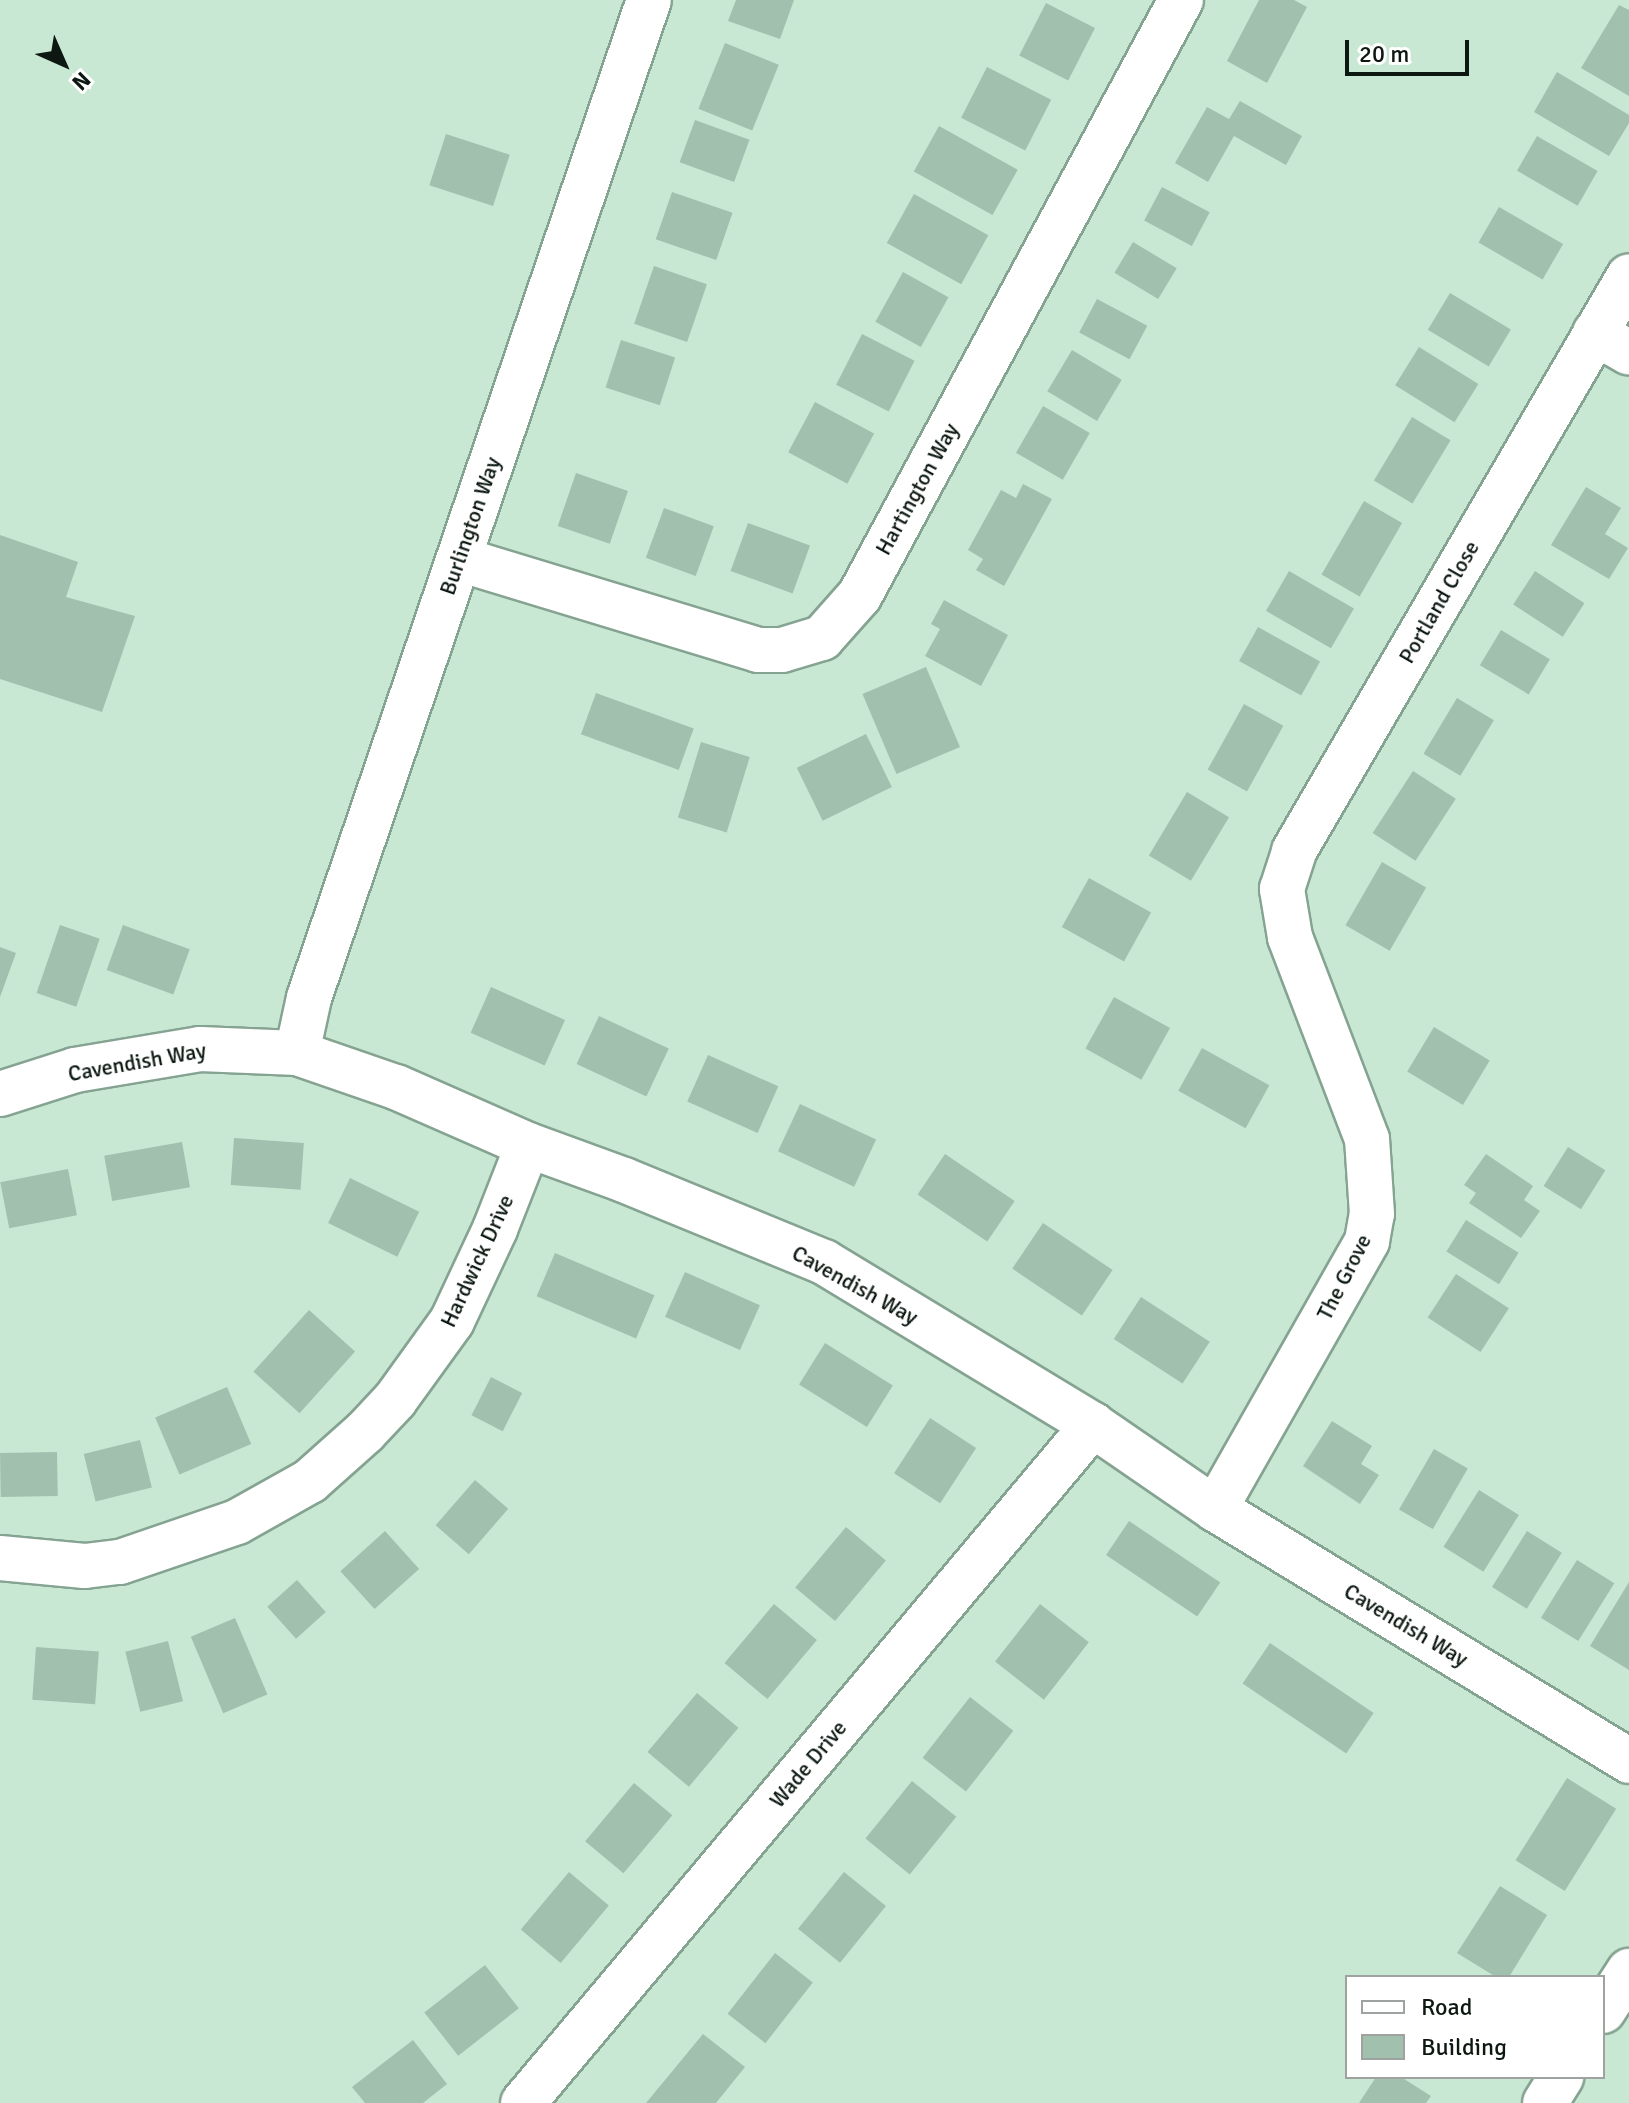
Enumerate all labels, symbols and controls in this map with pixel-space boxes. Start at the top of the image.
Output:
north arrow [24,24,104,104]
scale bar [1349,24,1473,74]
text: 20 m [1359,39,1409,69]
text: N [66,66,96,96]
street label: Hartington Way [870,418,964,560]
street label: Burlington Way [434,454,506,598]
street label: Portland Close [1393,536,1485,668]
street label: Cavendish Way [66,1037,208,1087]
street label: Hardwick Drive [435,1191,519,1331]
street label: The Grove [1311,1230,1377,1324]
street label: Cavendish Way [787,1240,923,1330]
street label: Cavendish Way [1339,1578,1473,1672]
street label: Wade Drive [764,1715,852,1813]
legend [1345,1975,1605,2079]
text: Road [1421,1992,1472,2022]
text: Building [1421,2032,1507,2062]

